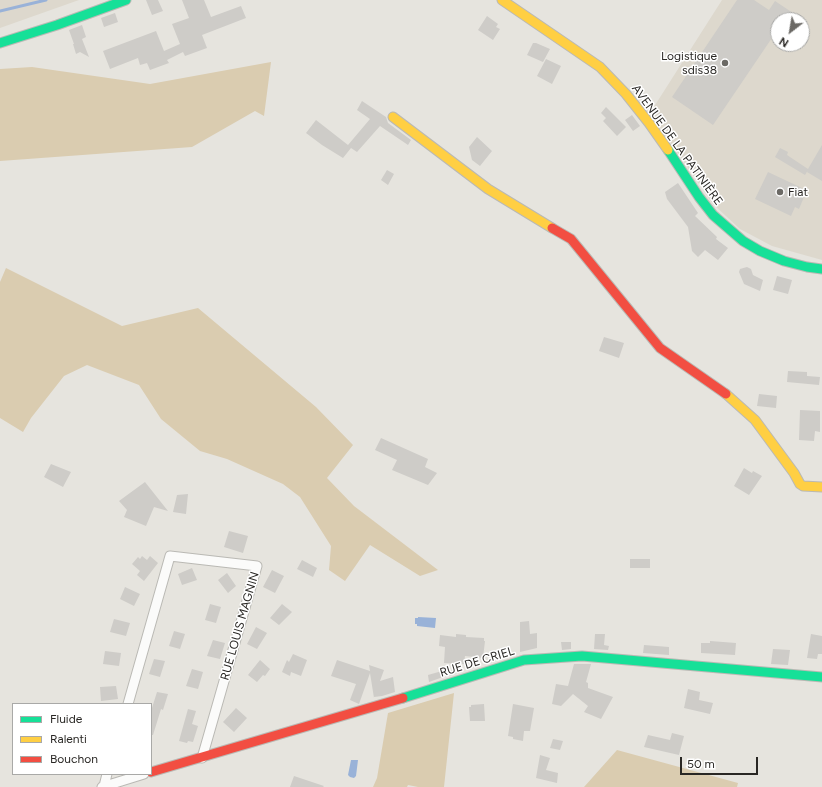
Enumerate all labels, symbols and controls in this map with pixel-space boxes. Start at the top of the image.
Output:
north arrow [770,12,810,52]
text: N [777,34,791,50]
place label: Logistique sdis38 [661,49,717,77]
marker: Logistique sdis38 [720,58,730,68]
street label: AVENUE DE LA PATINIÈRE [628,82,726,208]
place label: Fiat [788,185,808,199]
marker: Fiat [775,187,785,197]
street label: RUE LOUIS MAGNIN [218,570,262,682]
street label: RUE DE CRIEL [438,644,516,680]
legend [12,703,152,775]
text: Fluide [50,712,82,726]
text: Ralenti [50,732,87,746]
scale bar [682,749,760,775]
text: Bouchon [50,752,98,766]
text: 50 m [687,757,715,771]

